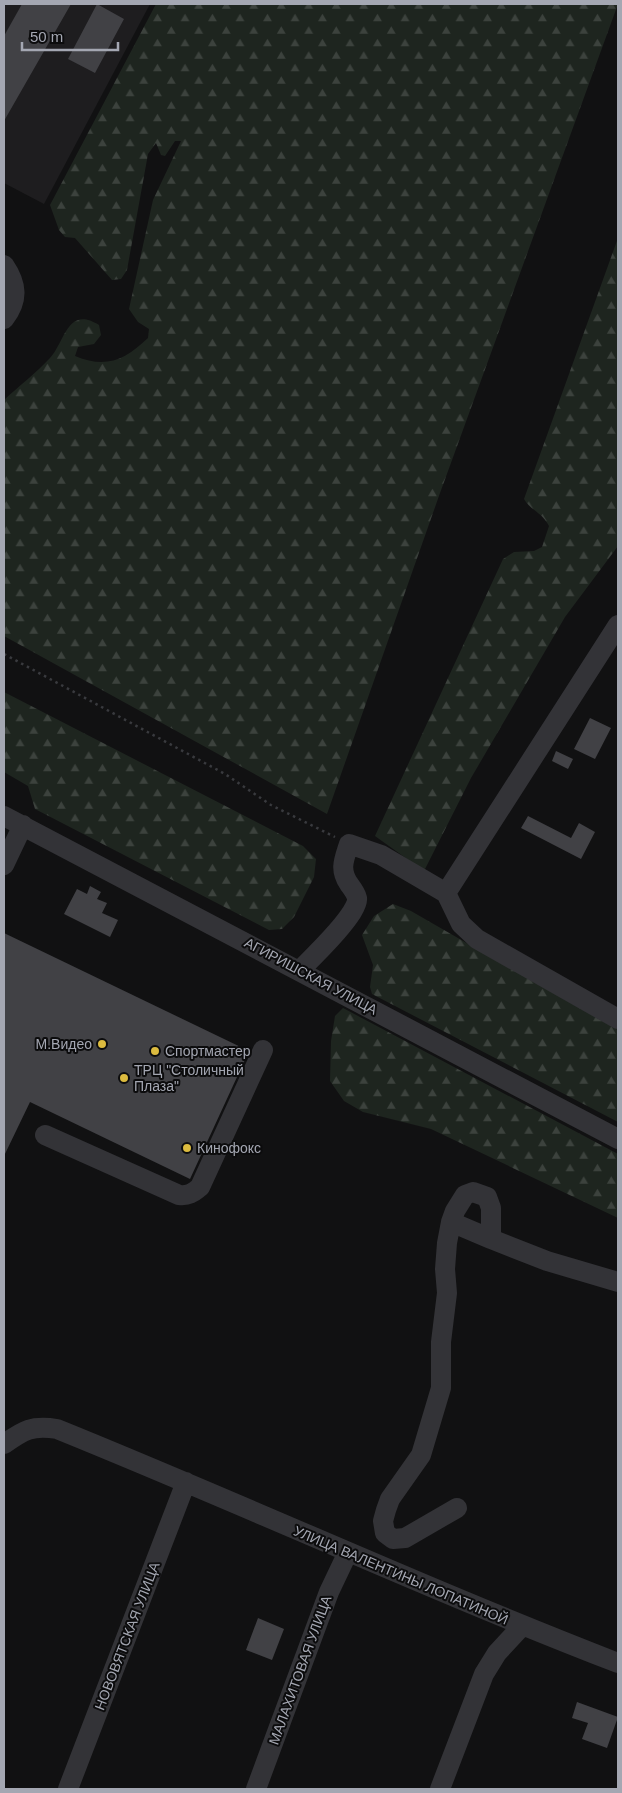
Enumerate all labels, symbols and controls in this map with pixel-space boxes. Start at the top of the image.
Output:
scale bar [22,20,119,52]
text: 50 m [30,28,63,45]
street label: АГИРИШСКАЯ УЛИЦА [242,934,381,1018]
place label: М.Видео [36,1036,92,1052]
marker: М.Видео [96,1038,108,1050]
place label: Спортмастер [165,1043,251,1059]
marker: Спортмастер [149,1045,161,1057]
place label: ТРЦ "Столичный Плаза" [134,1062,244,1094]
marker: ТРЦ "Столичный Плаза" [118,1072,130,1084]
place label: Кинофокс [197,1140,261,1156]
marker: Кинофокс [181,1142,193,1154]
street label: УЛИЦА ВАЛЕНТИНЫ ЛОПАТИНОЙ [291,1521,511,1628]
street label: НОВОВЯТСКАЯ УЛИЦА [91,1559,163,1712]
street label: МАЛАХИТОВАЯ УЛИЦА [266,1593,335,1747]

